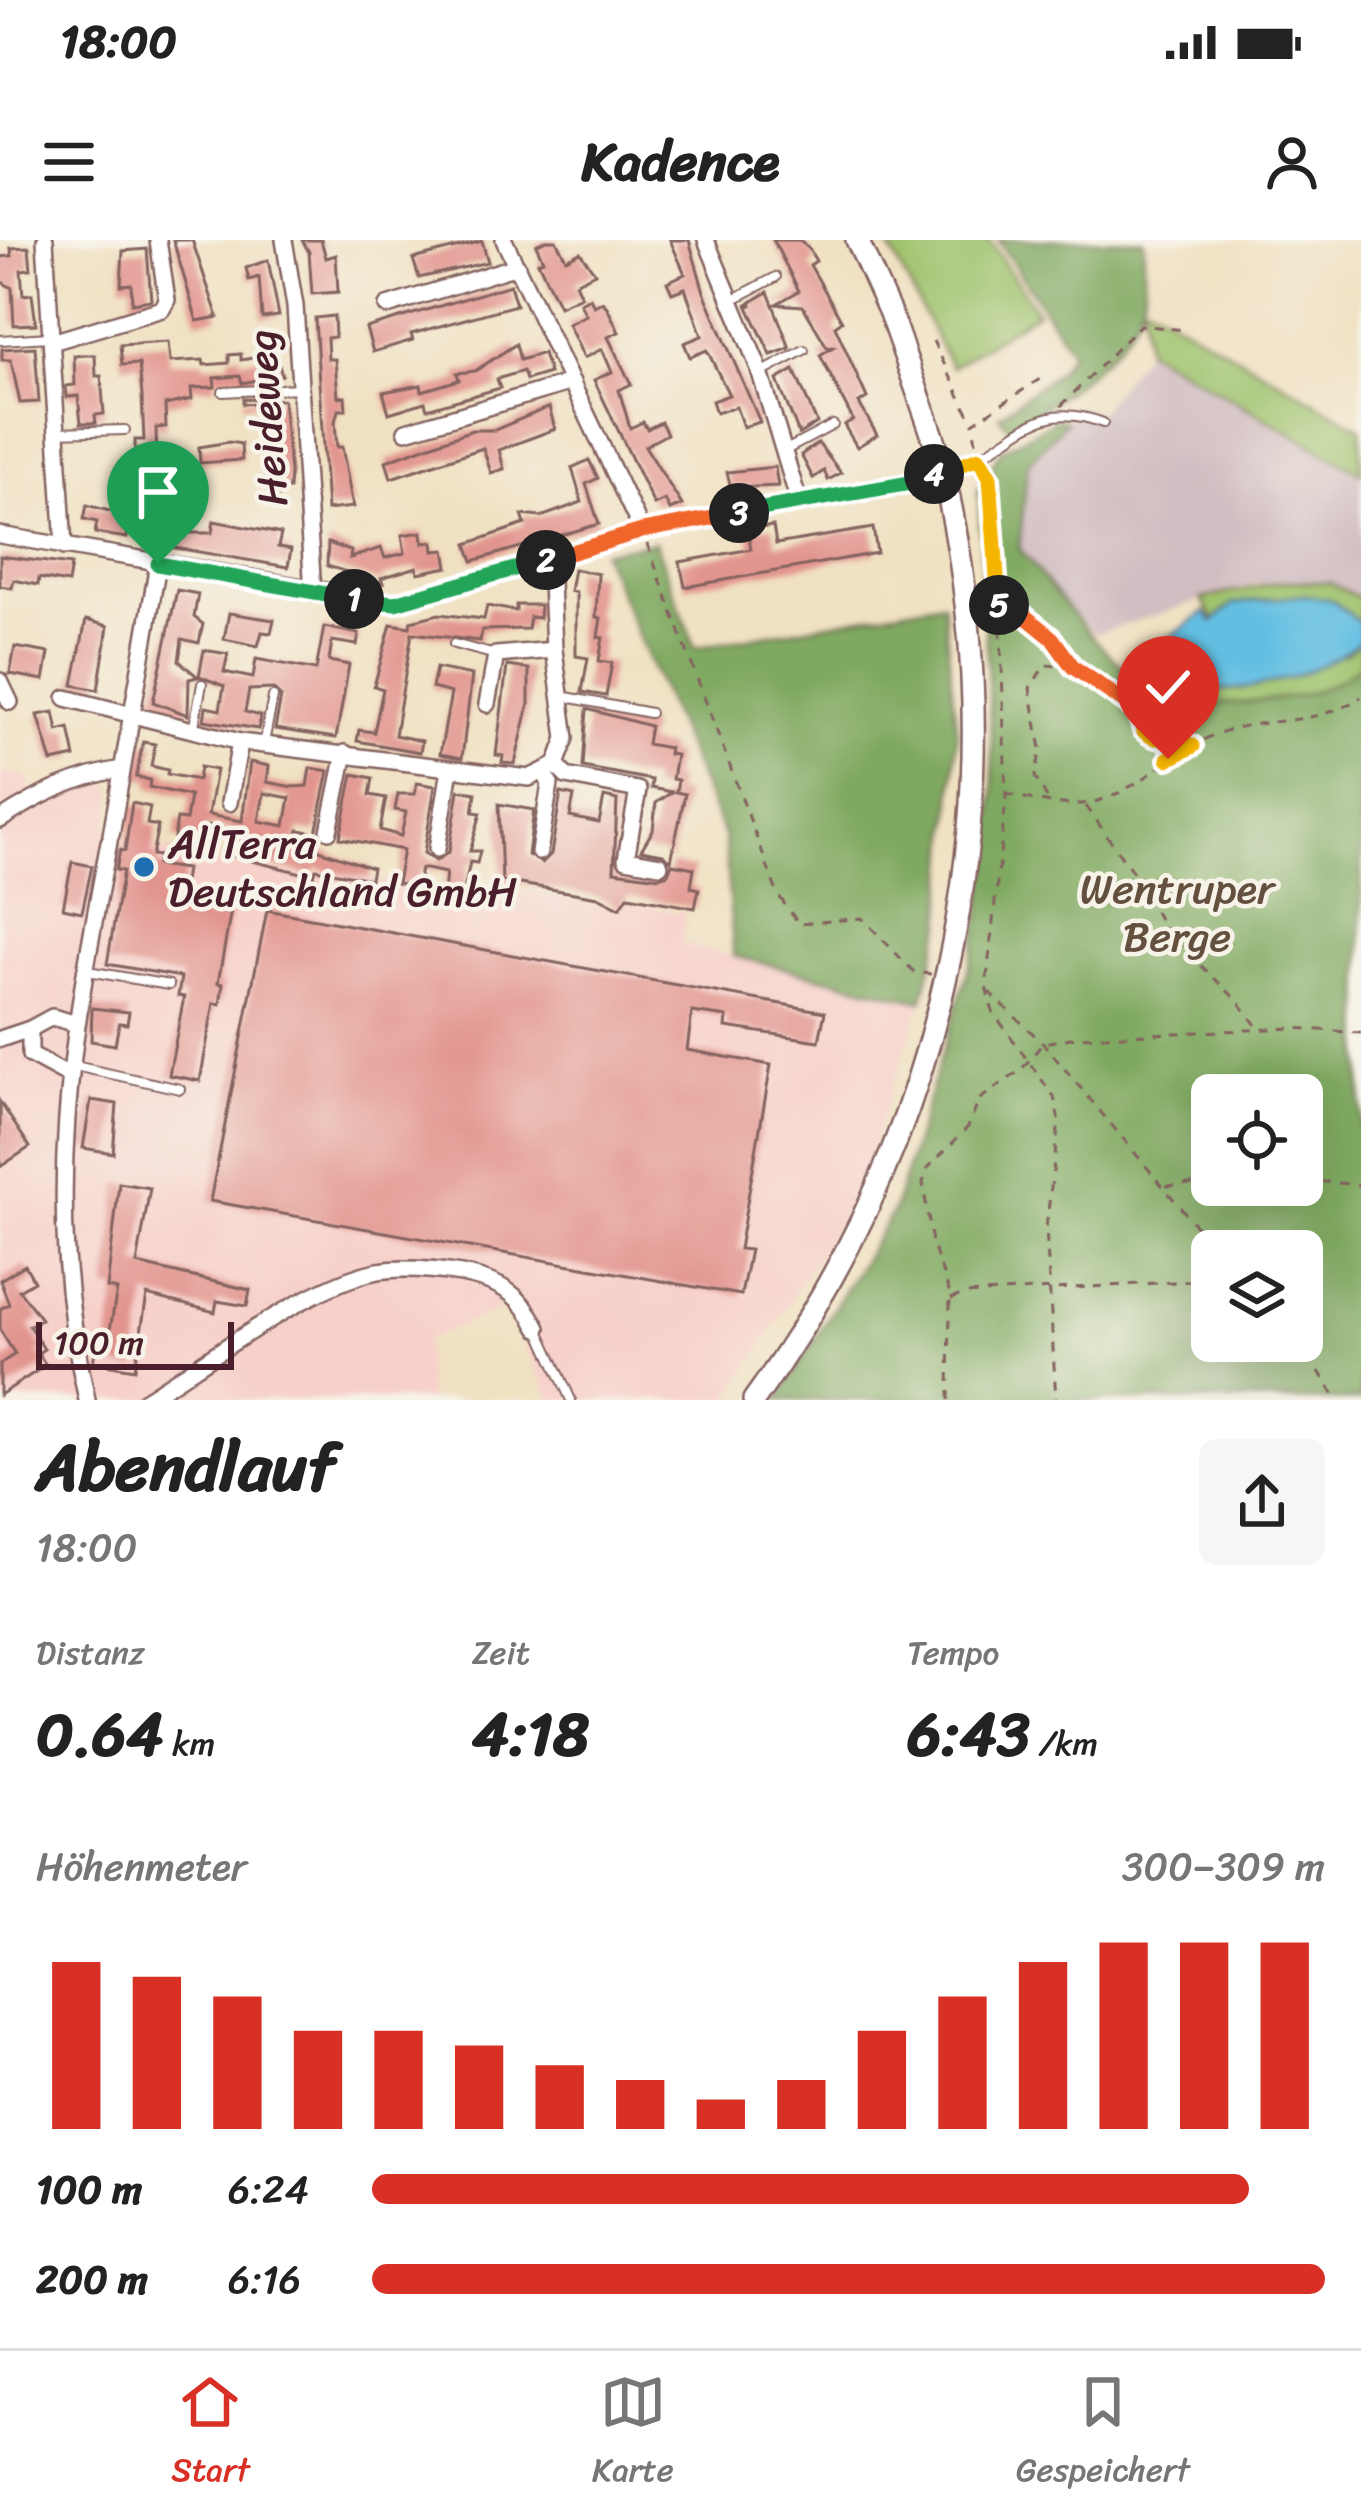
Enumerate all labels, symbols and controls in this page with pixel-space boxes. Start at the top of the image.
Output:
text: 18:00 [60,2,177,82]
text: Kadence [581,114,780,210]
icon: menu [36,129,102,195]
icon: person [1259,129,1325,195]
street label: Heideweg [224,327,310,509]
pin [107,441,209,564]
pin: 4 [904,444,964,504]
text: 4 [924,445,944,503]
icon: arrive [125,459,191,525]
pin: 3 [709,483,769,543]
text: 3 [730,484,748,542]
pin: 2 [516,530,576,590]
text: 2 [536,531,556,589]
pin: 1 [324,569,384,629]
text: 1 [347,570,361,628]
pin: 5 [969,575,1029,635]
text: 5 [989,576,1009,634]
pin [1117,636,1219,759]
icon: check [1135,654,1201,720]
place label: AllTerra Deutschland GmbH [167,807,518,929]
park label: Wentruper Berge [1080,852,1277,974]
marker: AllTerra Deutschland GmbH [131,854,157,880]
map controls [1191,1074,1323,1362]
button: locate [1191,1074,1323,1206]
button: layers [1191,1230,1323,1362]
text: 100 m [54,1314,144,1372]
scale bar [36,1316,234,1369]
text: Abendlauf [36,1409,336,1526]
button: share [1199,1439,1325,1565]
text: 18:00 [36,1513,137,1582]
text: Distanz [36,1624,145,1682]
text: Zeit [472,1624,530,1682]
text: Tempo [907,1624,999,1682]
text: 0.64 [36,1682,164,1788]
text: 4:18 [472,1682,589,1788]
text: 6:43 [907,1682,1030,1788]
text: km [164,1715,215,1773]
text: /km [1030,1715,1098,1773]
text: Höhenmeter [36,1832,247,1901]
text: 300–309 m [1122,1832,1325,1901]
text: 100 m [36,2155,142,2224]
text: 6:24 [228,2155,309,2224]
text: 200 m [36,2245,148,2314]
text: 6:16 [228,2245,301,2314]
tab: Start [171,2369,250,2499]
tab: Karte [592,2369,674,2499]
tab: Gespeichert [1016,2369,1190,2499]

